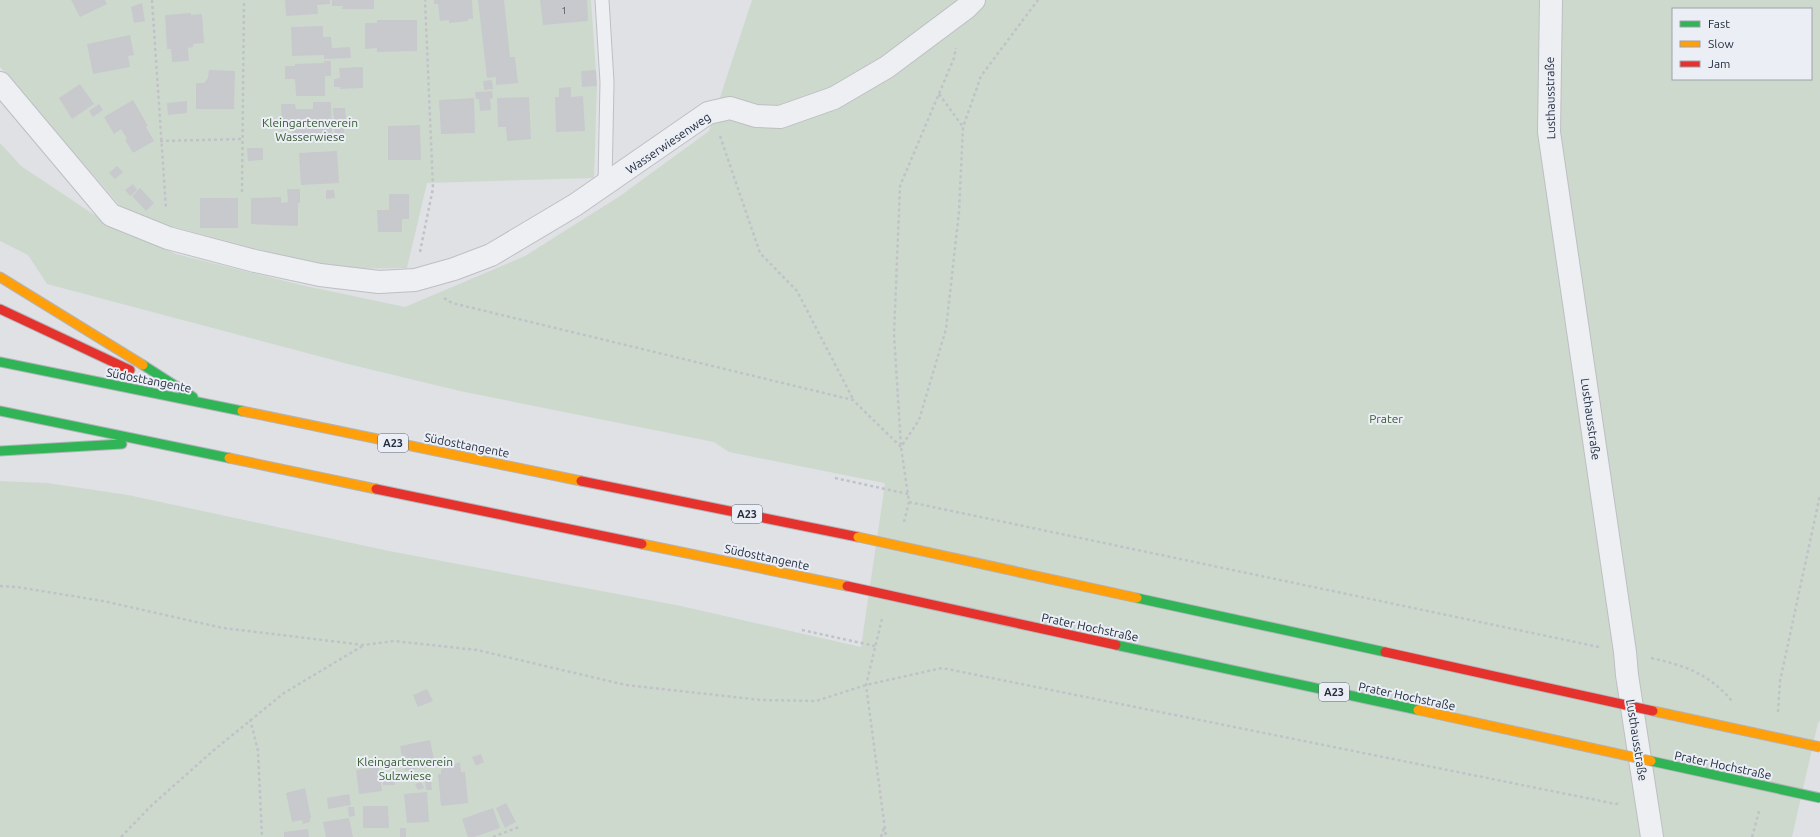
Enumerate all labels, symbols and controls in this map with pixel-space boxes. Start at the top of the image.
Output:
house number: 1 [561,5,567,16]
legend [1672,8,1812,80]
text: Fast [1708,17,1730,30]
text: Slow [1708,37,1734,50]
street label: Lusthausstraße [1543,57,1557,139]
text: Jam [1708,57,1730,70]
street label: Wasserwiesenweg [623,110,713,176]
park label: Kleingartenverein Wasserwiese [262,116,358,143]
street label: Südosttangente [105,365,193,395]
street label: Lusthausstraße [1579,377,1603,461]
park label: Prater [1369,412,1403,425]
street label: Südosttangente [423,430,511,460]
road number: A23 [378,434,408,452]
road number: A23 [732,505,762,523]
street label: Südosttangente [723,542,811,572]
street label: Prater Hochstraße [1040,610,1140,644]
street label: Prater Hochstraße [1357,679,1457,713]
road number: A23 [1319,683,1349,701]
street label: Lusthausstraße [1624,698,1650,782]
street label: Prater Hochstraße [1673,748,1773,782]
park label: Kleingartenverein Sulzwiese [357,755,453,782]

